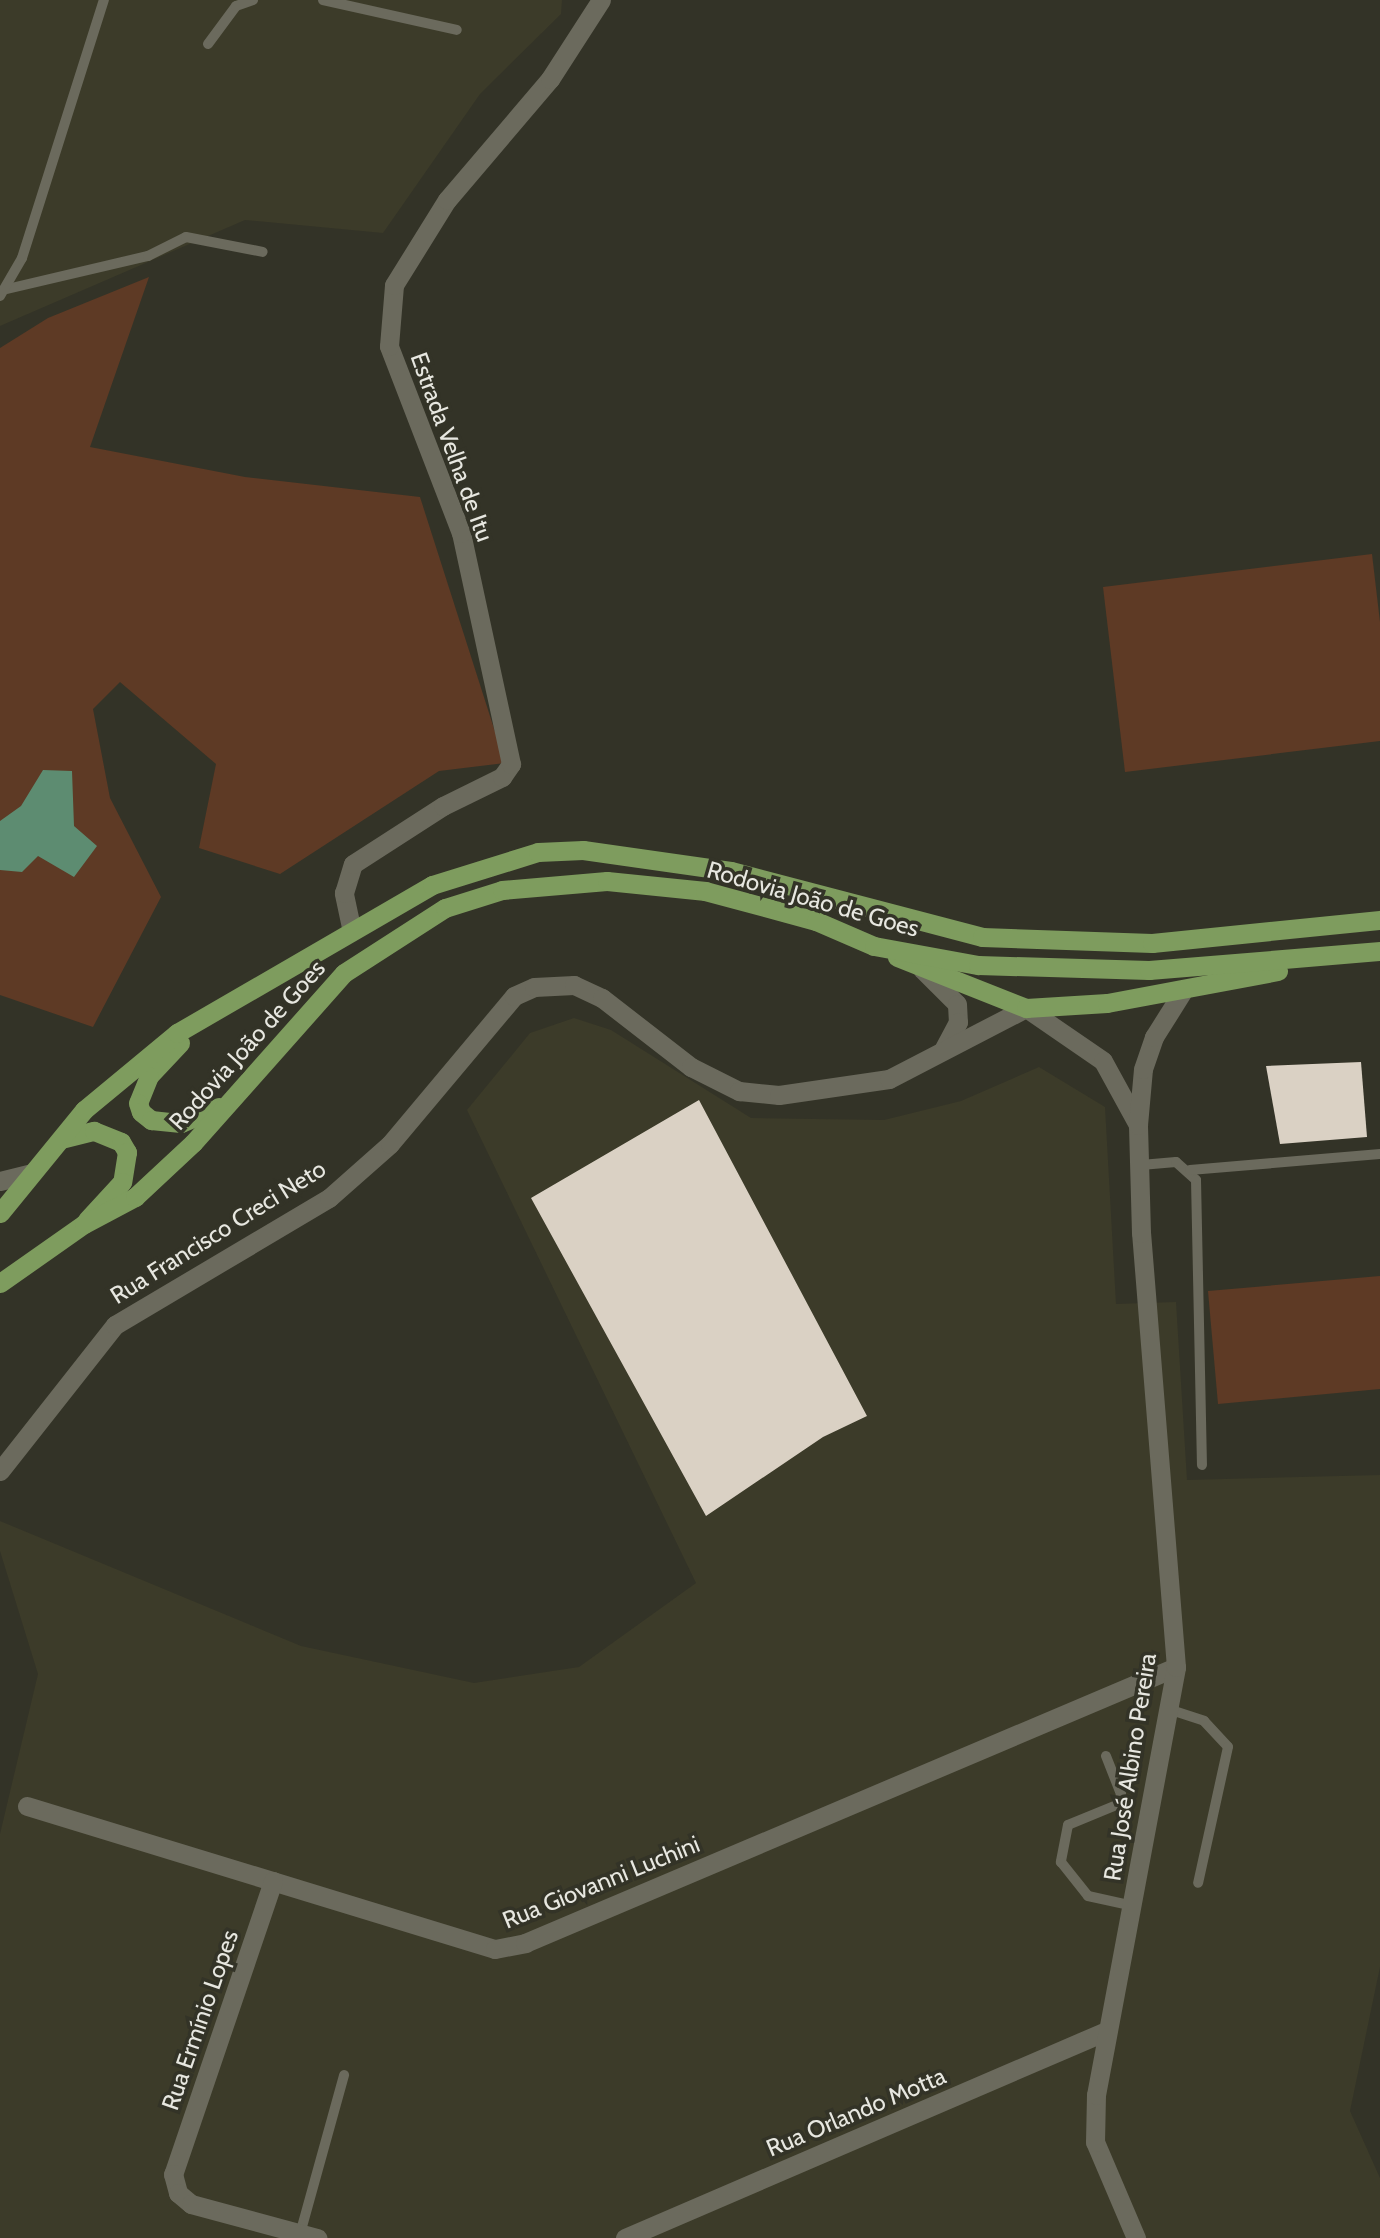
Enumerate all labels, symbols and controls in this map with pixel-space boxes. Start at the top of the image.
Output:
street label: Estrada Velha de Itu [404,349,500,545]
street label: Rodovia João de Goes [704,855,922,943]
street label: Rodovia João de Goes [163,954,331,1136]
street label: Rua Francisco Creci Neto [105,1154,331,1310]
street label: Rua José Albino Pereira [1098,1651,1162,1883]
street label: Rua Giovanni Luchini [498,1829,704,1935]
street label: Rua Ermínio Lopes [156,1926,244,2114]
street label: Rua Orlando Motta [762,2061,950,2163]

